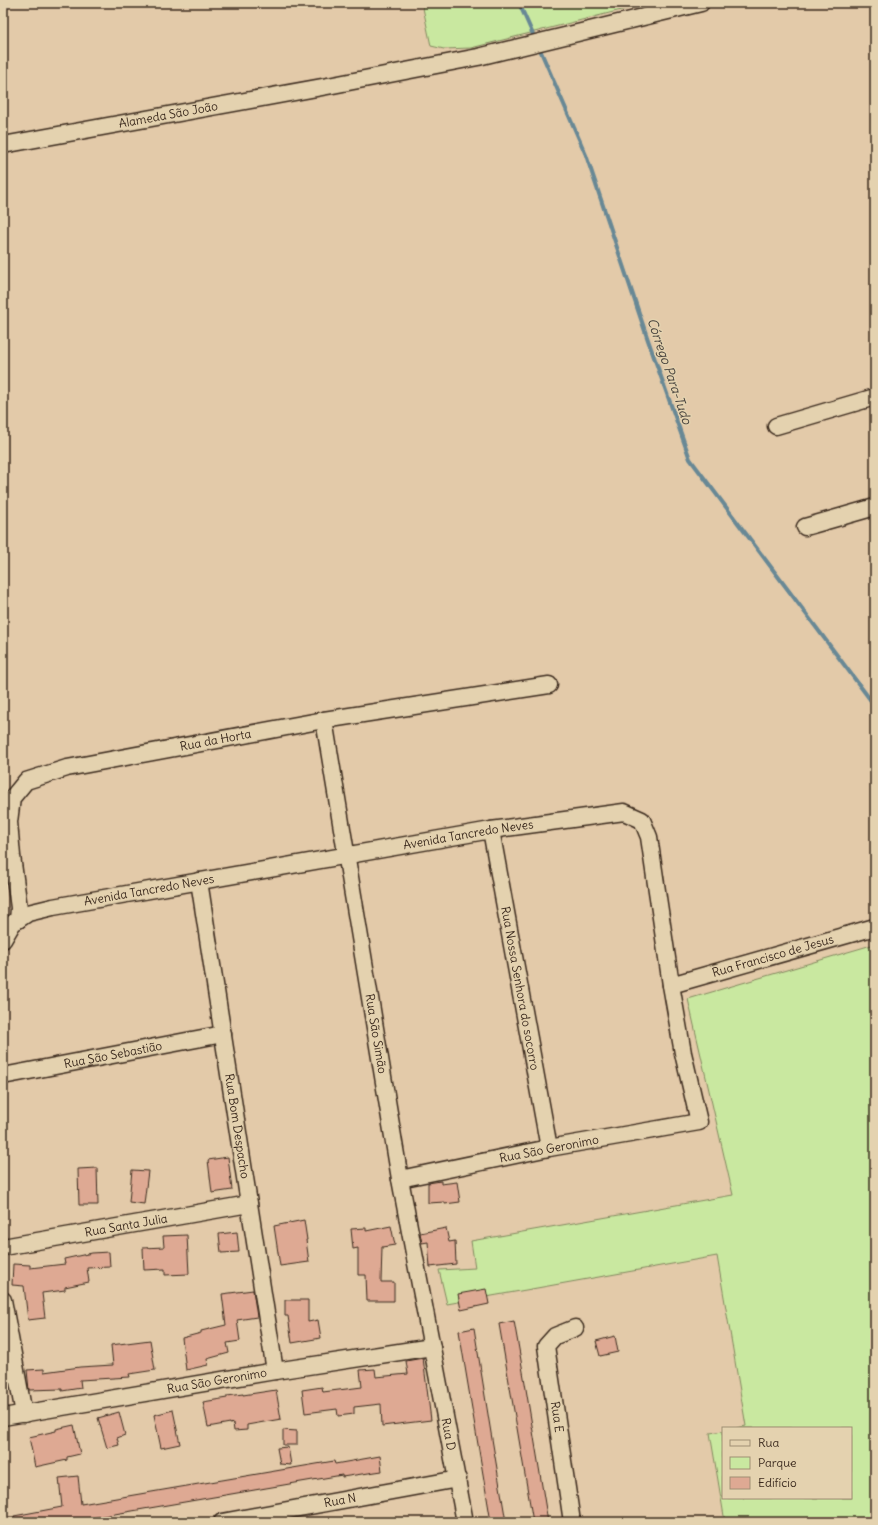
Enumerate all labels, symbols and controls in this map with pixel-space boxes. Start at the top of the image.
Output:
street label: Alameda São João [117,98,219,131]
water label: Córrego Para-Tudo [643,316,696,427]
street label: Rua da Horta [179,726,252,754]
street label: Avenida Tancredo Neves [402,816,534,852]
street label: Avenida Tancredo Neves [83,871,215,908]
street label: Rua Nossa Senhora do socorro [498,905,543,1072]
street label: Rua Francisco de Jesus [710,931,835,980]
street label: Rua São Simão [362,993,390,1075]
street label: Rua São Sebastião [63,1038,164,1071]
street label: Rua Bom Despacho [222,1072,253,1180]
street label: Rua São Geronimo [498,1131,600,1165]
street label: Rua Santa Julia [83,1210,169,1240]
street label: Rua São Geronimo [166,1364,268,1396]
street label: Rua E [548,1400,567,1433]
street label: Rua D [438,1417,459,1452]
legend [722,1427,852,1499]
text: Rua [758,1435,780,1450]
text: Parque [758,1455,797,1470]
text: Edifício [758,1475,797,1490]
street label: Rua N [323,1490,357,1510]

